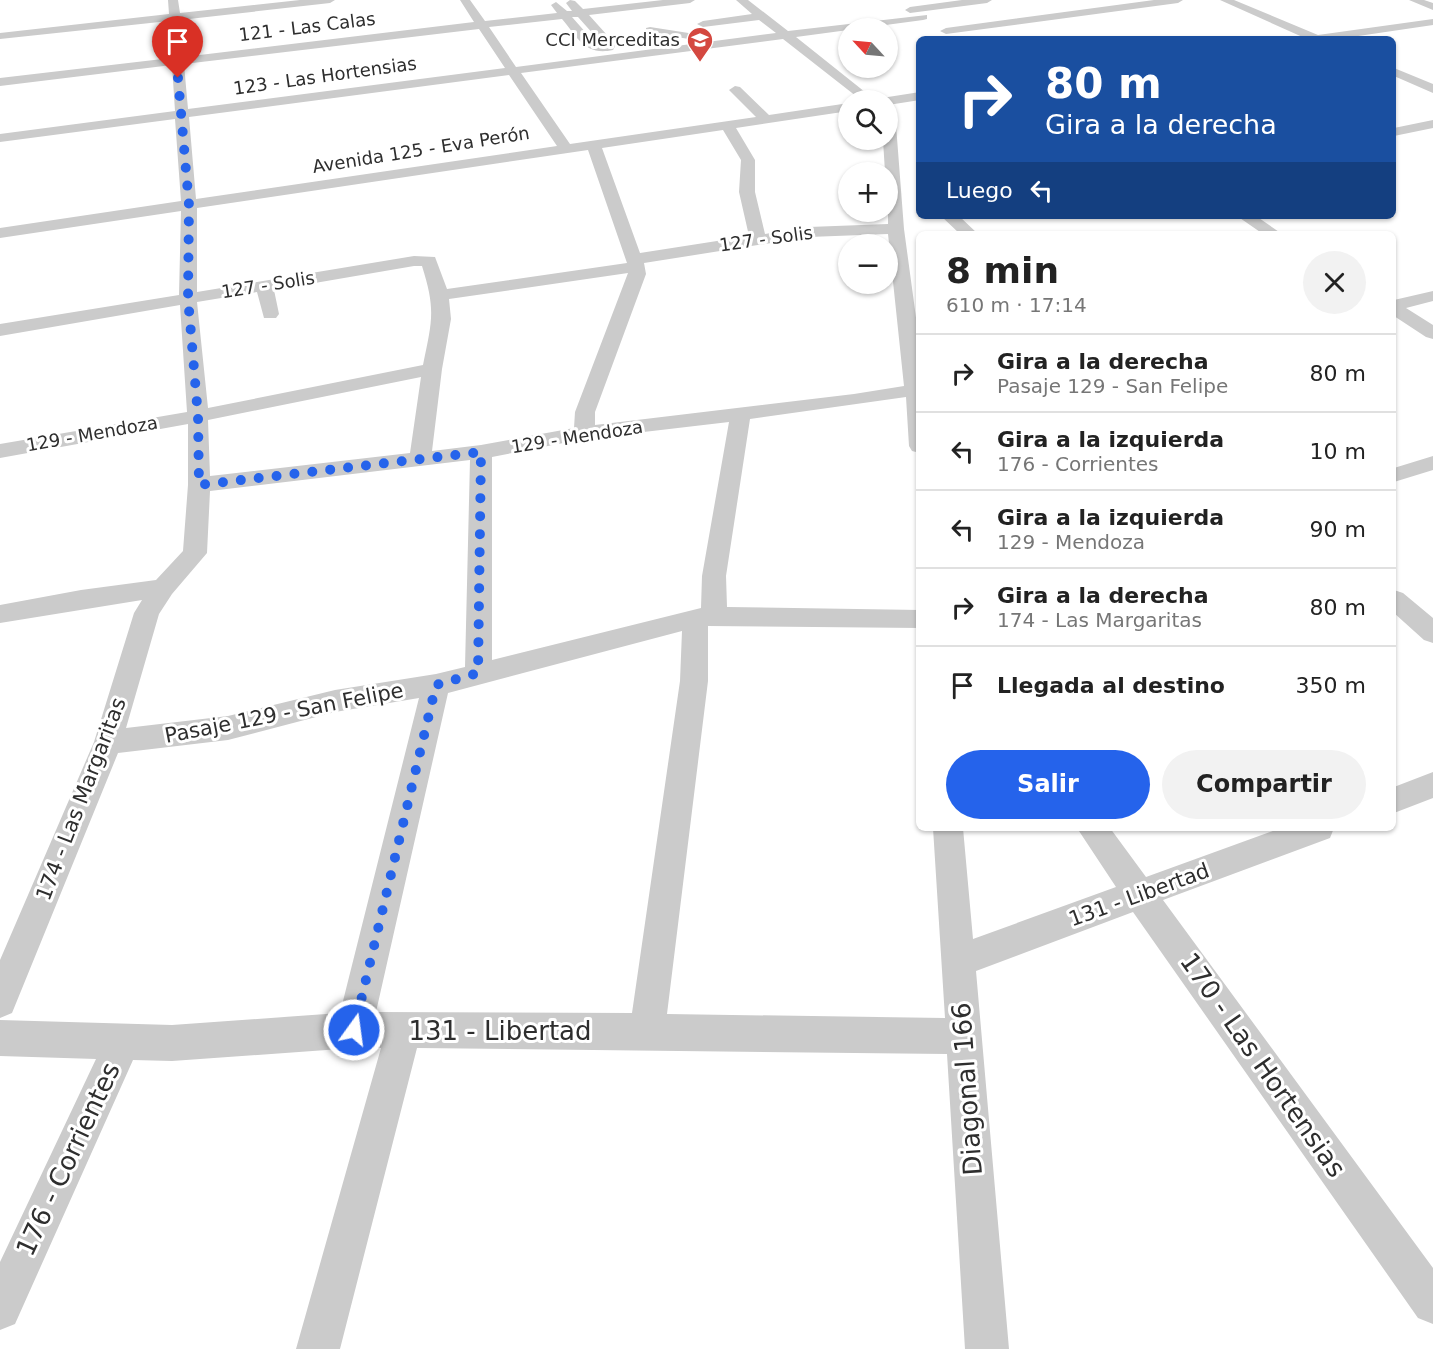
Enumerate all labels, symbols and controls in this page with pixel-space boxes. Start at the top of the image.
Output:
street label: 121 - Las Calas [237,8,376,45]
pin [152,16,203,78]
north arrow [838,18,898,78]
map controls [838,18,898,294]
icon: arrive [161,25,194,58]
school or university icon: CCI Merceditas [685,25,715,63]
place label: CCI Merceditas [545,29,680,50]
street label: 123 - Las Hortensias [232,52,418,99]
text: 80 m [1045,59,1162,108]
icon: right [946,60,1024,138]
button: search [838,90,898,150]
text: Gira a la derecha [1045,109,1277,140]
street label: Avenida 125 - Eva Perón [311,122,531,177]
button: + [838,162,898,222]
icon: left [1025,174,1058,207]
text: Luego [946,178,1013,203]
street label: 127 - Solis [718,222,814,255]
button: − [838,234,898,294]
text: 8 min [946,250,1059,291]
button: close [1303,251,1366,314]
street label: 127 - Solis [220,267,316,302]
text: 610 m · 17:14 [946,293,1087,317]
text: Gira a la derecha [997,349,1209,374]
icon: right [946,357,979,390]
text: 80 m [1310,361,1366,386]
text: Pasaje 129 - San Felipe [997,374,1228,398]
street label: 129 - Mendoza [24,412,159,455]
street label: 129 - Mendoza [509,416,644,457]
text: Gira a la izquierda [997,427,1224,452]
icon: left [946,435,979,468]
text: 10 m [1310,439,1366,464]
text: 176 - Corrientes [997,452,1159,476]
text: Gira a la izquierda [997,505,1224,530]
icon: left [946,513,979,546]
text: 90 m [1310,517,1366,542]
text: 129 - Mendoza [997,530,1145,554]
text: Gira a la derecha [997,583,1209,608]
icon: right [946,591,979,624]
text: 80 m [1310,595,1366,620]
text: 174 - Las Margaritas [997,608,1202,632]
icon: arrive [946,669,979,702]
text: Llegada al destino [997,673,1225,698]
text: 350 m [1296,673,1366,698]
street label: Pasaje 129 - San Felipe [163,678,405,748]
street label: 174 - Las Margaritas [31,694,131,904]
button: Salir [946,750,1150,819]
button: Compartir [1162,750,1366,819]
street label: 131 - Libertad [1065,858,1213,932]
street label: 170 - Las Hortensias [1174,947,1352,1183]
position arrow [322,998,386,1062]
street label: Diagonal 166 [946,1002,988,1176]
street label: 131 - Libertad [408,1016,592,1046]
street label: 176 - Corrientes [10,1058,126,1260]

